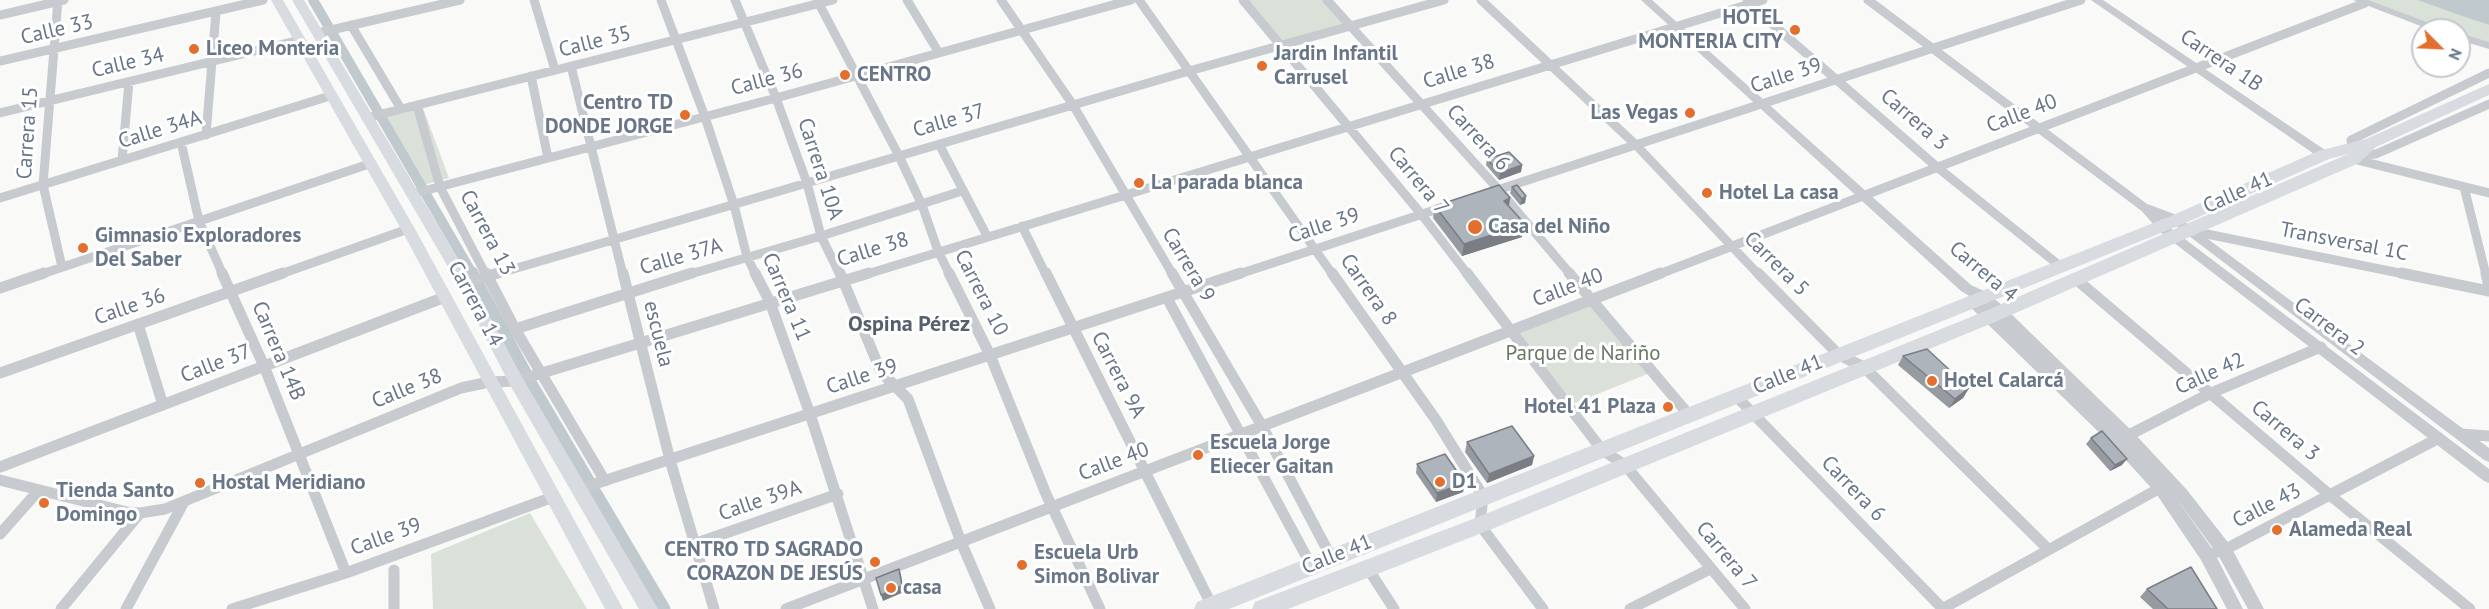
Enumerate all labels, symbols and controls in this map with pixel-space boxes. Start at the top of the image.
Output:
place label: HOTEL MONTERIA CITY [1638,5,1783,55]
street label: Calle 33 [18,9,96,51]
north arrow [2411,18,2471,78]
street label: Calle 35 [556,21,634,63]
marker: HOTEL MONTERIA CITY [1788,23,1802,37]
street label: Carrera 1B [2175,24,2267,98]
place label: Liceo Monteria [206,36,339,62]
place label: Jardin Infantil Carrusel [1274,41,1398,91]
street label: Calle 34 [89,42,167,84]
marker: Liceo Monteria [187,42,201,56]
text: N [2444,46,2467,63]
street label: Calle 38 [1420,49,1498,95]
street label: Calle 39 [1747,53,1825,99]
street label: Calle 36 [728,58,806,102]
marker: Jardin Infantil Carrusel [1255,59,1269,73]
place label: CENTRO [857,62,931,88]
marker: CENTRO [838,68,852,82]
street label: Carrera 3 [1875,84,1953,156]
street label: Carrera 15 [12,86,44,180]
street label: Calle 40 [1983,89,2061,139]
place label: Centro TD DONDE JORGE [545,90,673,140]
street label: Calle 37 [910,99,988,143]
street label: Carrera 6 [1441,100,1515,176]
place label: Las Vegas [1590,100,1678,126]
street label: Calle 34A [115,105,205,155]
marker: Las Vegas [1683,106,1697,120]
marker: Centro TD DONDE JORGE [678,108,692,122]
street label: Carrera 10A [792,115,848,223]
street label: Carrera 7 [1382,142,1454,220]
street label: Calle 41 [2199,167,2277,219]
place label: La parada blanca [1151,170,1303,196]
marker: La parada blanca [1132,176,1146,190]
place label: Hotel La casa [1719,180,1839,206]
street label: Carrera 13 [454,186,520,280]
marker: Hotel La casa [1700,186,1714,200]
street label: Calle 39 [1285,203,1363,249]
place label: Casa del Niño [1488,214,1610,240]
street label: Transversal 1C [2278,217,2410,267]
marker: Casa del Niño [1466,218,1484,236]
place label: Gimnasio Exploradores Del Saber [95,223,301,273]
street label: Carrera 9 [1156,224,1220,306]
street label: Carrera 5 [1738,226,1814,302]
street label: Calle 38 [834,227,912,273]
street label: Calle 37A [637,233,725,281]
street label: Carrera 4 [1944,236,2022,308]
marker: Gimnasio Exploradores Del Saber [76,241,90,255]
street label: Carrera 10 [949,246,1013,340]
street label: Carrera 11 [756,249,816,345]
street label: Carrera 8 [1334,249,1402,331]
street label: Carrera 14 [442,257,508,351]
street label: Calle 40 [1529,263,1607,313]
street label: Calle 36 [91,283,169,331]
street label: Carrera 2 [2289,292,2369,362]
street label: Carrera 14B [246,298,310,404]
street label: escuela [638,298,678,370]
district label: Ospina Pérez [848,312,970,338]
street label: Carrera 9A [1085,327,1151,423]
street label: Calle 37 [177,339,255,389]
park label: Parque de Nariño [1505,341,1661,367]
street label: Calle 42 [2171,348,2249,400]
street label: Calle 41 [1749,350,1827,400]
street label: Calle 39 [823,354,901,400]
street label: Calle 38 [368,364,446,414]
place label: Hotel Calarcá [1944,368,2064,394]
marker: Hotel Calarcá [1925,374,1939,388]
place label: Hotel 41 Plaza [1524,394,1656,420]
street label: Carrera 3 [2246,395,2324,467]
marker: Hotel 41 Plaza [1661,400,1675,414]
place label: Escuela Jorge Eliecer Gaitan [1210,430,1333,480]
street label: Calle 40 [1075,437,1153,487]
marker: Escuela Jorge Eliecer Gaitan [1191,448,1205,462]
street label: Carrera 6 [1816,451,1890,527]
place label: D1 [1452,469,1477,495]
place label: Hostal Meridiano [212,470,366,496]
street label: Calle 39A [715,475,805,527]
marker: D1 [1433,475,1447,489]
marker: Hostal Meridiano [193,476,207,490]
place label: Tienda Santo Domingo [56,478,174,528]
street label: Calle 43 [2229,478,2305,534]
marker: Tienda Santo Domingo [37,496,51,510]
street label: Calle 39 [347,513,425,561]
street label: Carrera 7 [1690,517,1762,595]
place label: Alameda Real [2289,517,2412,543]
marker: Alameda Real [2270,523,2284,537]
street label: Calle 41 [1298,530,1376,580]
place label: CENTRO TD SAGRADO CORAZON DE JESÚS [664,537,863,587]
place label: Escuela Urb Simon Bolivar [1034,540,1159,590]
marker: CENTRO TD SAGRADO CORAZON DE JESÚS [868,555,882,569]
marker: Escuela Urb Simon Bolivar [1015,558,1029,572]
place label: casa [903,575,942,601]
marker: casa [884,581,898,595]

